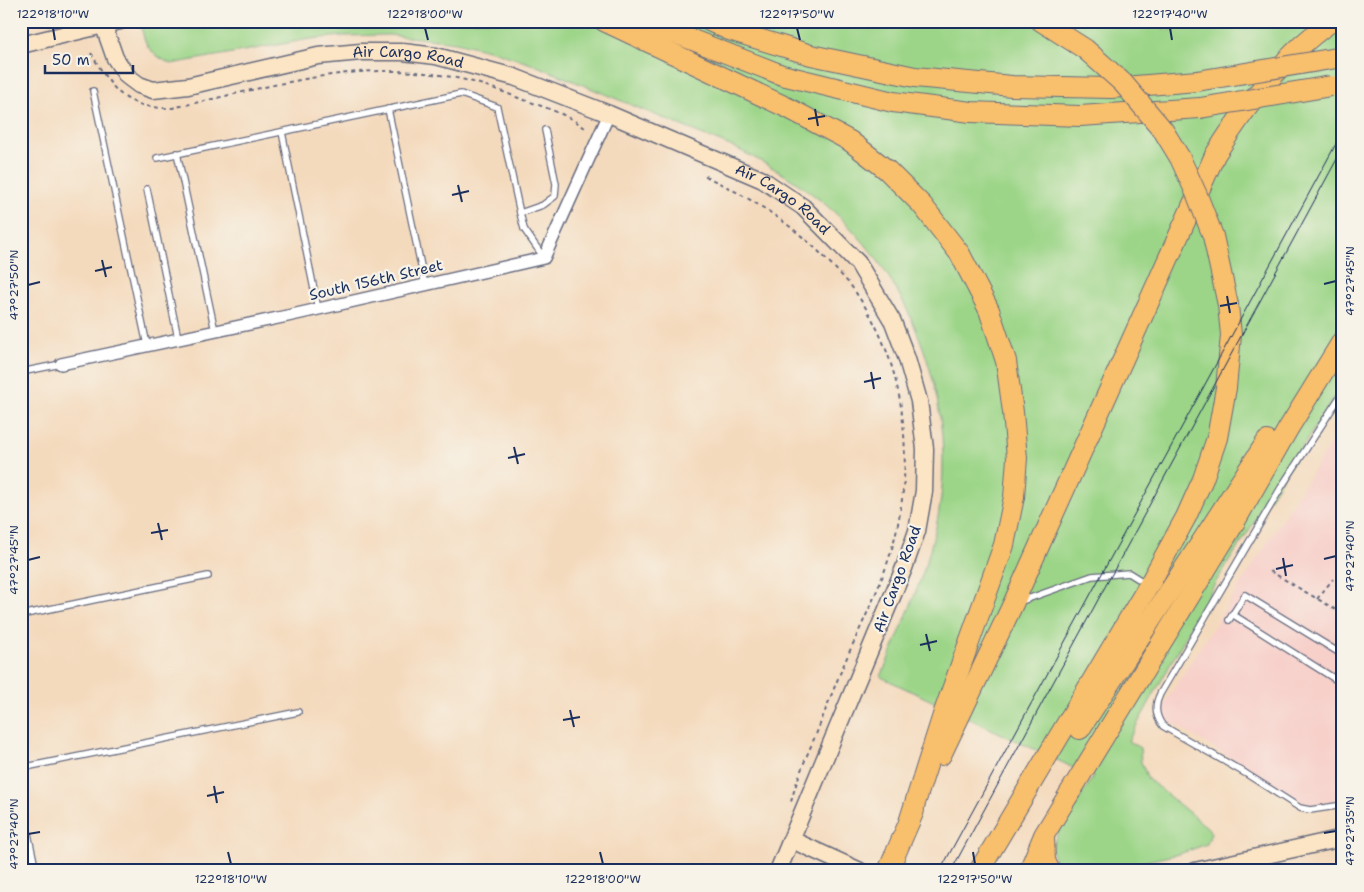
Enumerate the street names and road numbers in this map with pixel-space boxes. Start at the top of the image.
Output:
street label: Air Cargo Road [351,42,467,73]
street label: Air Cargo Road [732,159,835,239]
street label: South 156th Street [307,255,445,305]
street label: Air Cargo Road [868,522,926,635]

